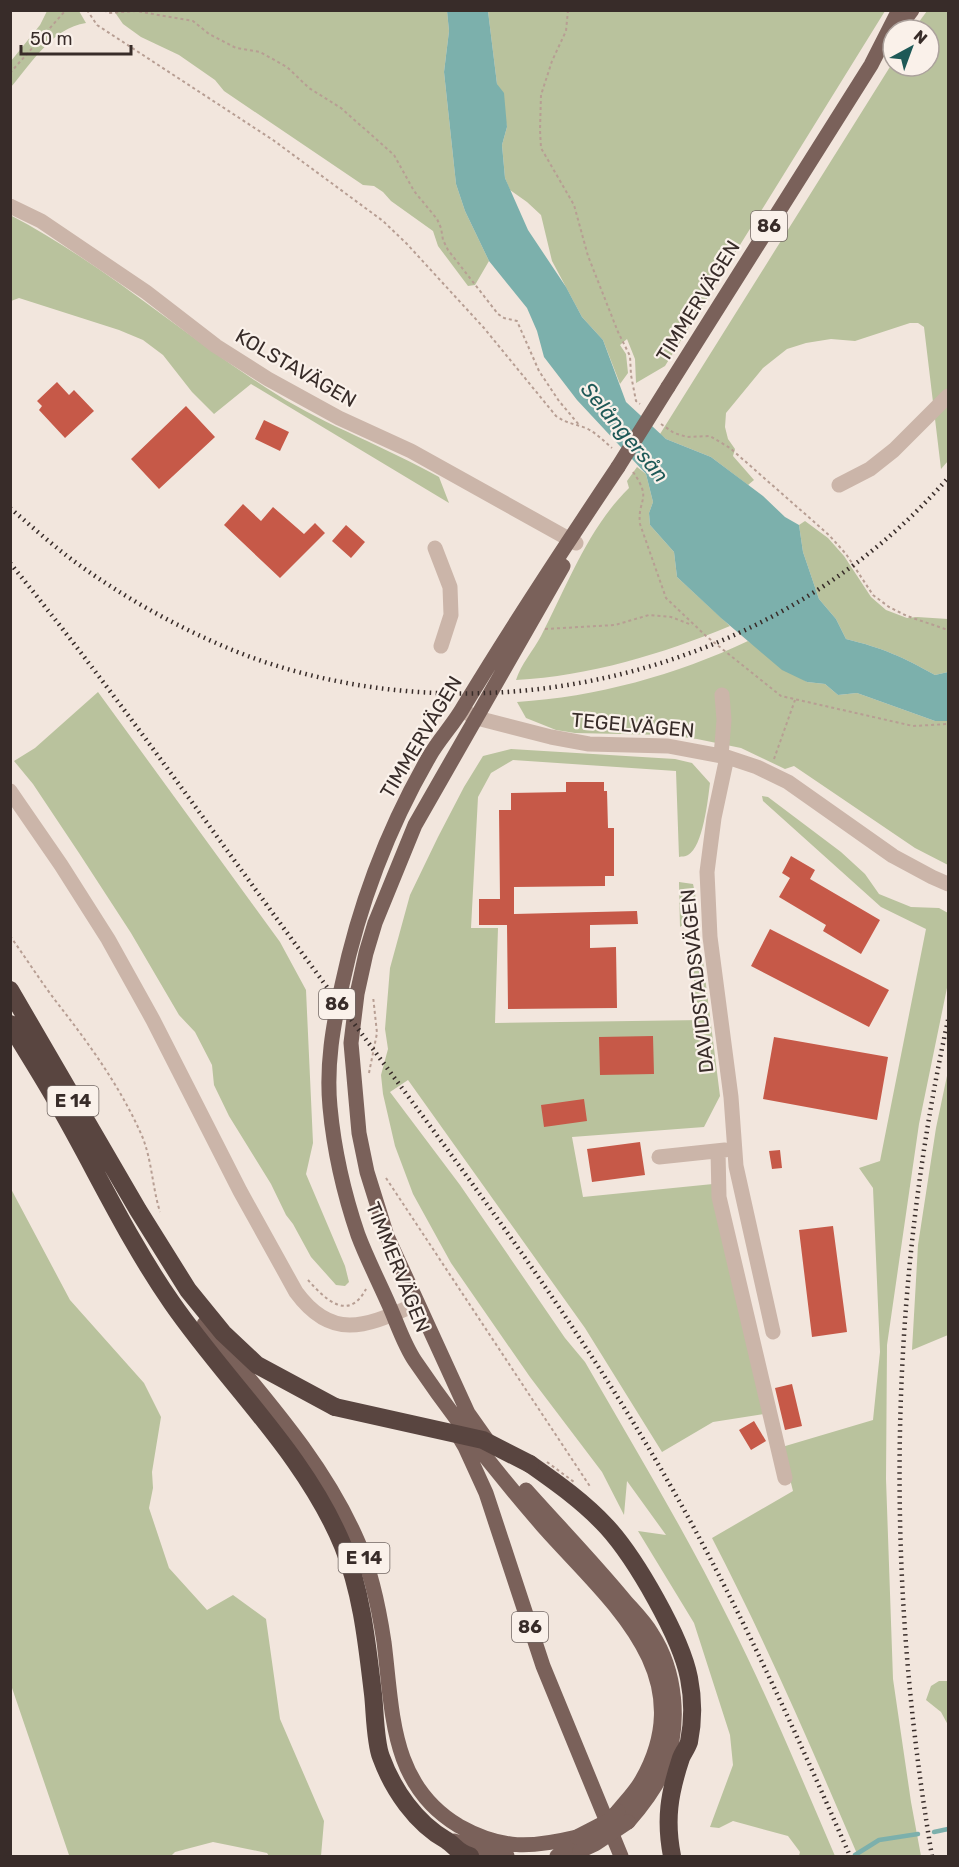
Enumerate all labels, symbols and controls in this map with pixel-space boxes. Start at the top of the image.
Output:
scale bar [21,18,130,56]
north arrow [881,18,941,78]
text: N [910,26,931,48]
text: 50 m [30,28,73,50]
road number: 86 [751,211,787,241]
street label: TIMMERVÄGEN [651,236,745,366]
street label: KOLSTAVÄGEN [231,324,361,412]
water label: Selångersån [576,377,674,487]
street label: TIMMERVÄGEN [375,671,467,803]
street label: TEGELVÄGEN [570,708,696,742]
street label: DAVIDSTADSVÄGEN [675,888,719,1074]
road number: 86 [319,989,355,1019]
road number: E 14 [48,1086,98,1116]
street label: TIMMERVÄGEN [361,1198,435,1336]
road number: E 14 [338,1543,389,1573]
road number: 86 [512,1612,548,1642]

